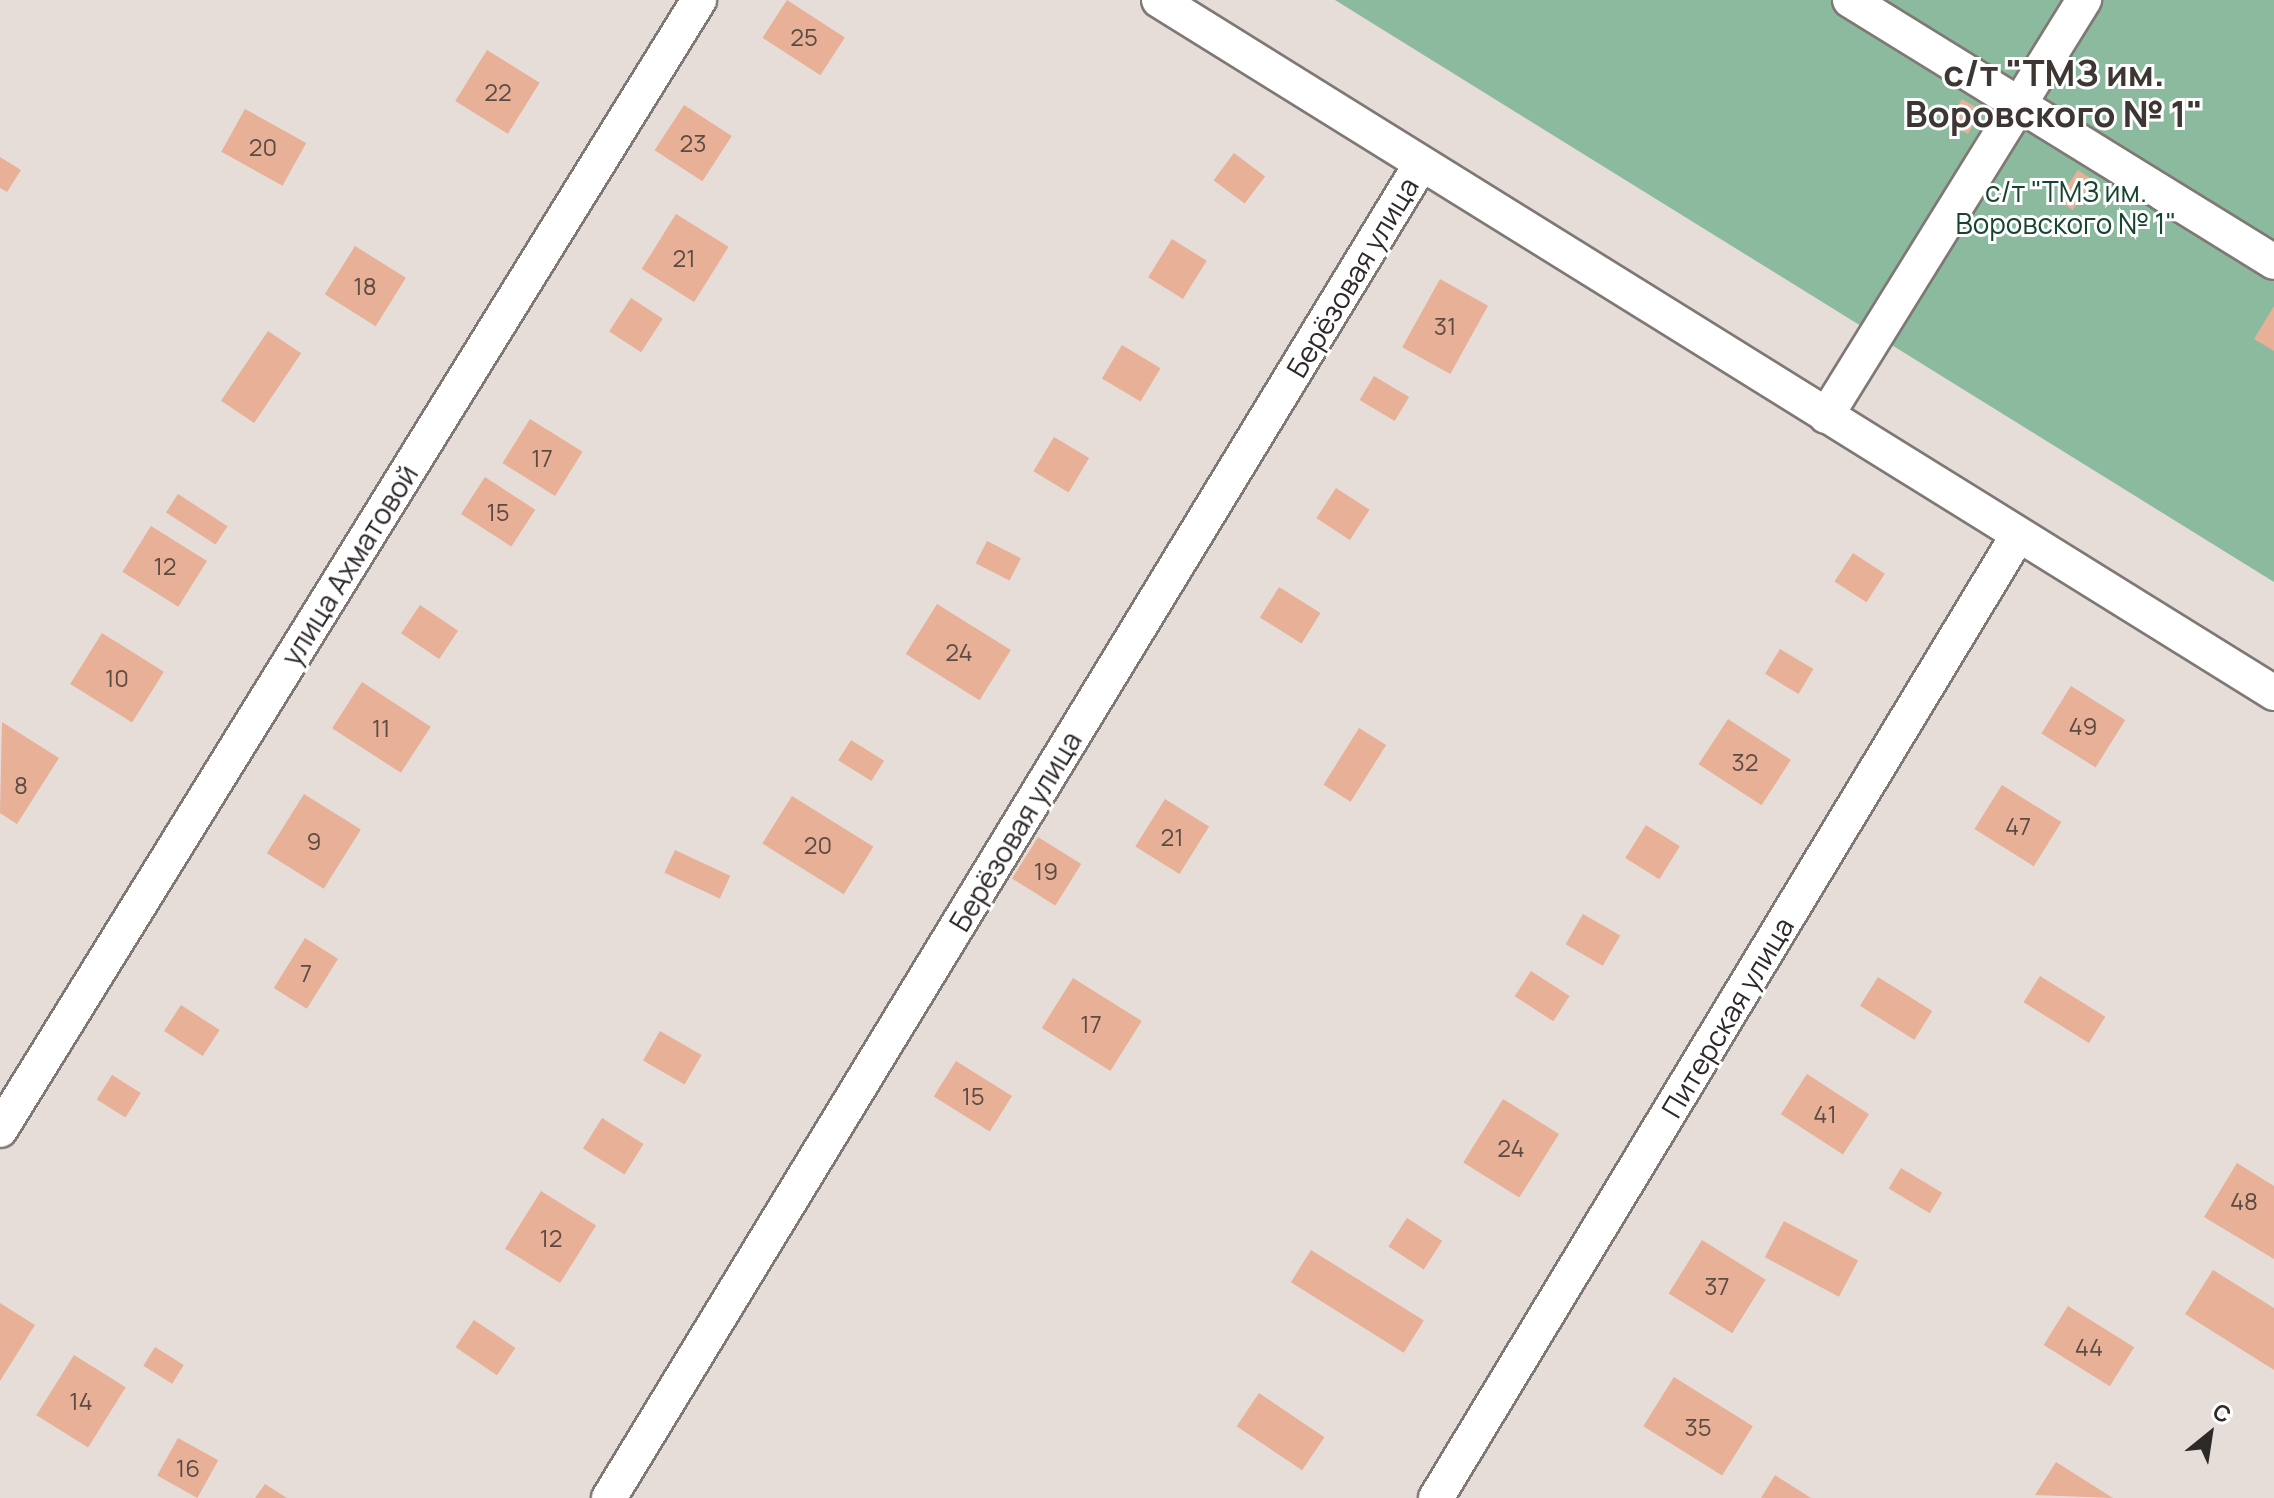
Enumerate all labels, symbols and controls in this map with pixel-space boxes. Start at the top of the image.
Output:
house number: 25 [790,23,818,51]
district label: с/т "ТМЗ им. Воровского № 1" [1905,50,2203,135]
house number: 22 [484,78,512,106]
house number: 23 [680,129,706,157]
house number: 20 [249,133,277,161]
street label: Берёзовая улица [1279,171,1425,383]
park label: с/т "ТМЗ им. Воровского № 1" [1956,174,2176,240]
house number: 21 [672,244,696,272]
house number: 18 [353,272,377,300]
house number: 31 [1434,312,1456,340]
house number: 17 [531,444,553,472]
street label: улица Ахматовой [274,459,424,671]
house number: 15 [486,498,510,526]
house number: 12 [153,552,177,580]
house number: 24 [945,638,973,666]
house number: 10 [105,664,129,692]
house number: 49 [2069,712,2097,740]
house number: 11 [372,714,390,742]
street label: Берёзовая улица [942,725,1088,937]
house number: 32 [1732,748,1758,776]
house number: 8 [14,771,28,799]
house number: 47 [2005,812,2031,840]
house number: 21 [1160,823,1184,851]
house number: 9 [307,827,321,855]
house number: 20 [804,831,832,859]
house number: 19 [1034,857,1058,885]
street label: Питерская улица [1654,911,1800,1123]
house number: 7 [300,959,312,987]
house number: 17 [1080,1010,1102,1038]
house number: 15 [961,1082,985,1110]
house number: 41 [1813,1100,1837,1128]
house number: 24 [1497,1134,1525,1162]
house number: 48 [2230,1187,2258,1215]
house number: 12 [539,1224,563,1252]
house number: 37 [1704,1272,1730,1300]
house number: 44 [2075,1333,2103,1361]
house number: 14 [69,1387,93,1415]
north arrow [2170,1394,2250,1474]
text: С [2207,1396,2237,1430]
house number: 35 [1684,1413,1712,1441]
house number: 16 [176,1454,200,1482]

